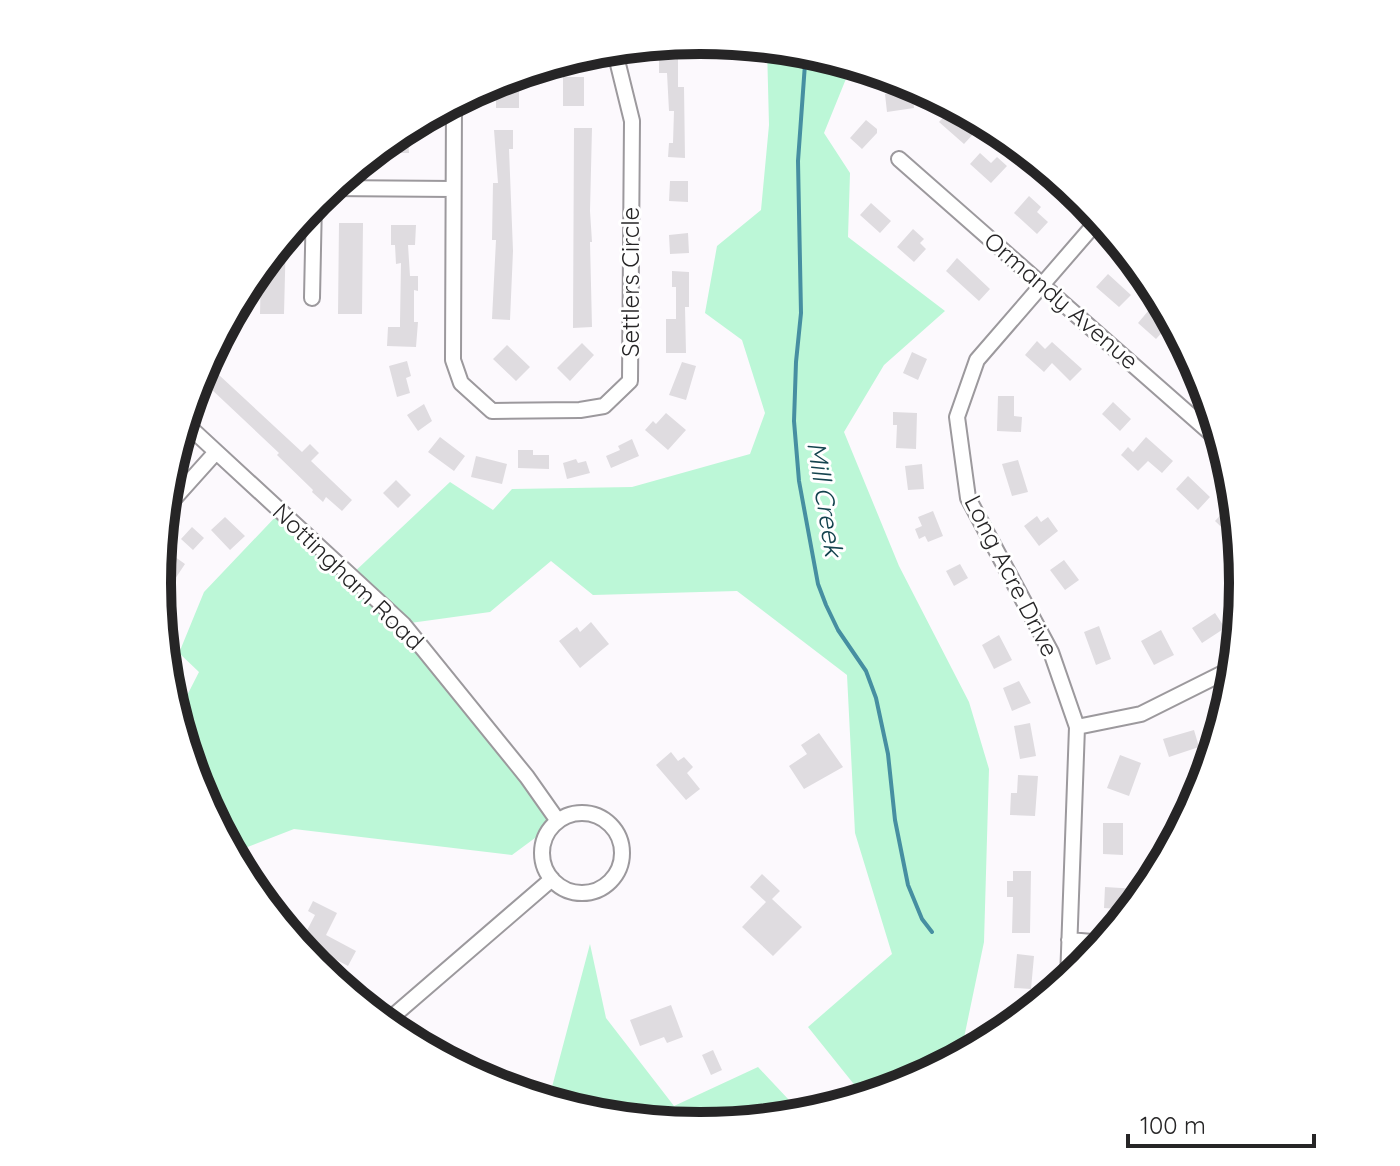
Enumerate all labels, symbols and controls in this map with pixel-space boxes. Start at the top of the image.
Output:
street label: Settlers Circle [615,207,645,357]
street label: Ormandy Avenue [978,225,1145,375]
water label: Mill Creek [800,439,851,561]
street label: Long Acre Drive [958,490,1065,661]
street label: Nottingham Road [267,497,430,656]
scale bar [1128,1098,1314,1148]
text: 100 m [1140,1110,1206,1140]

